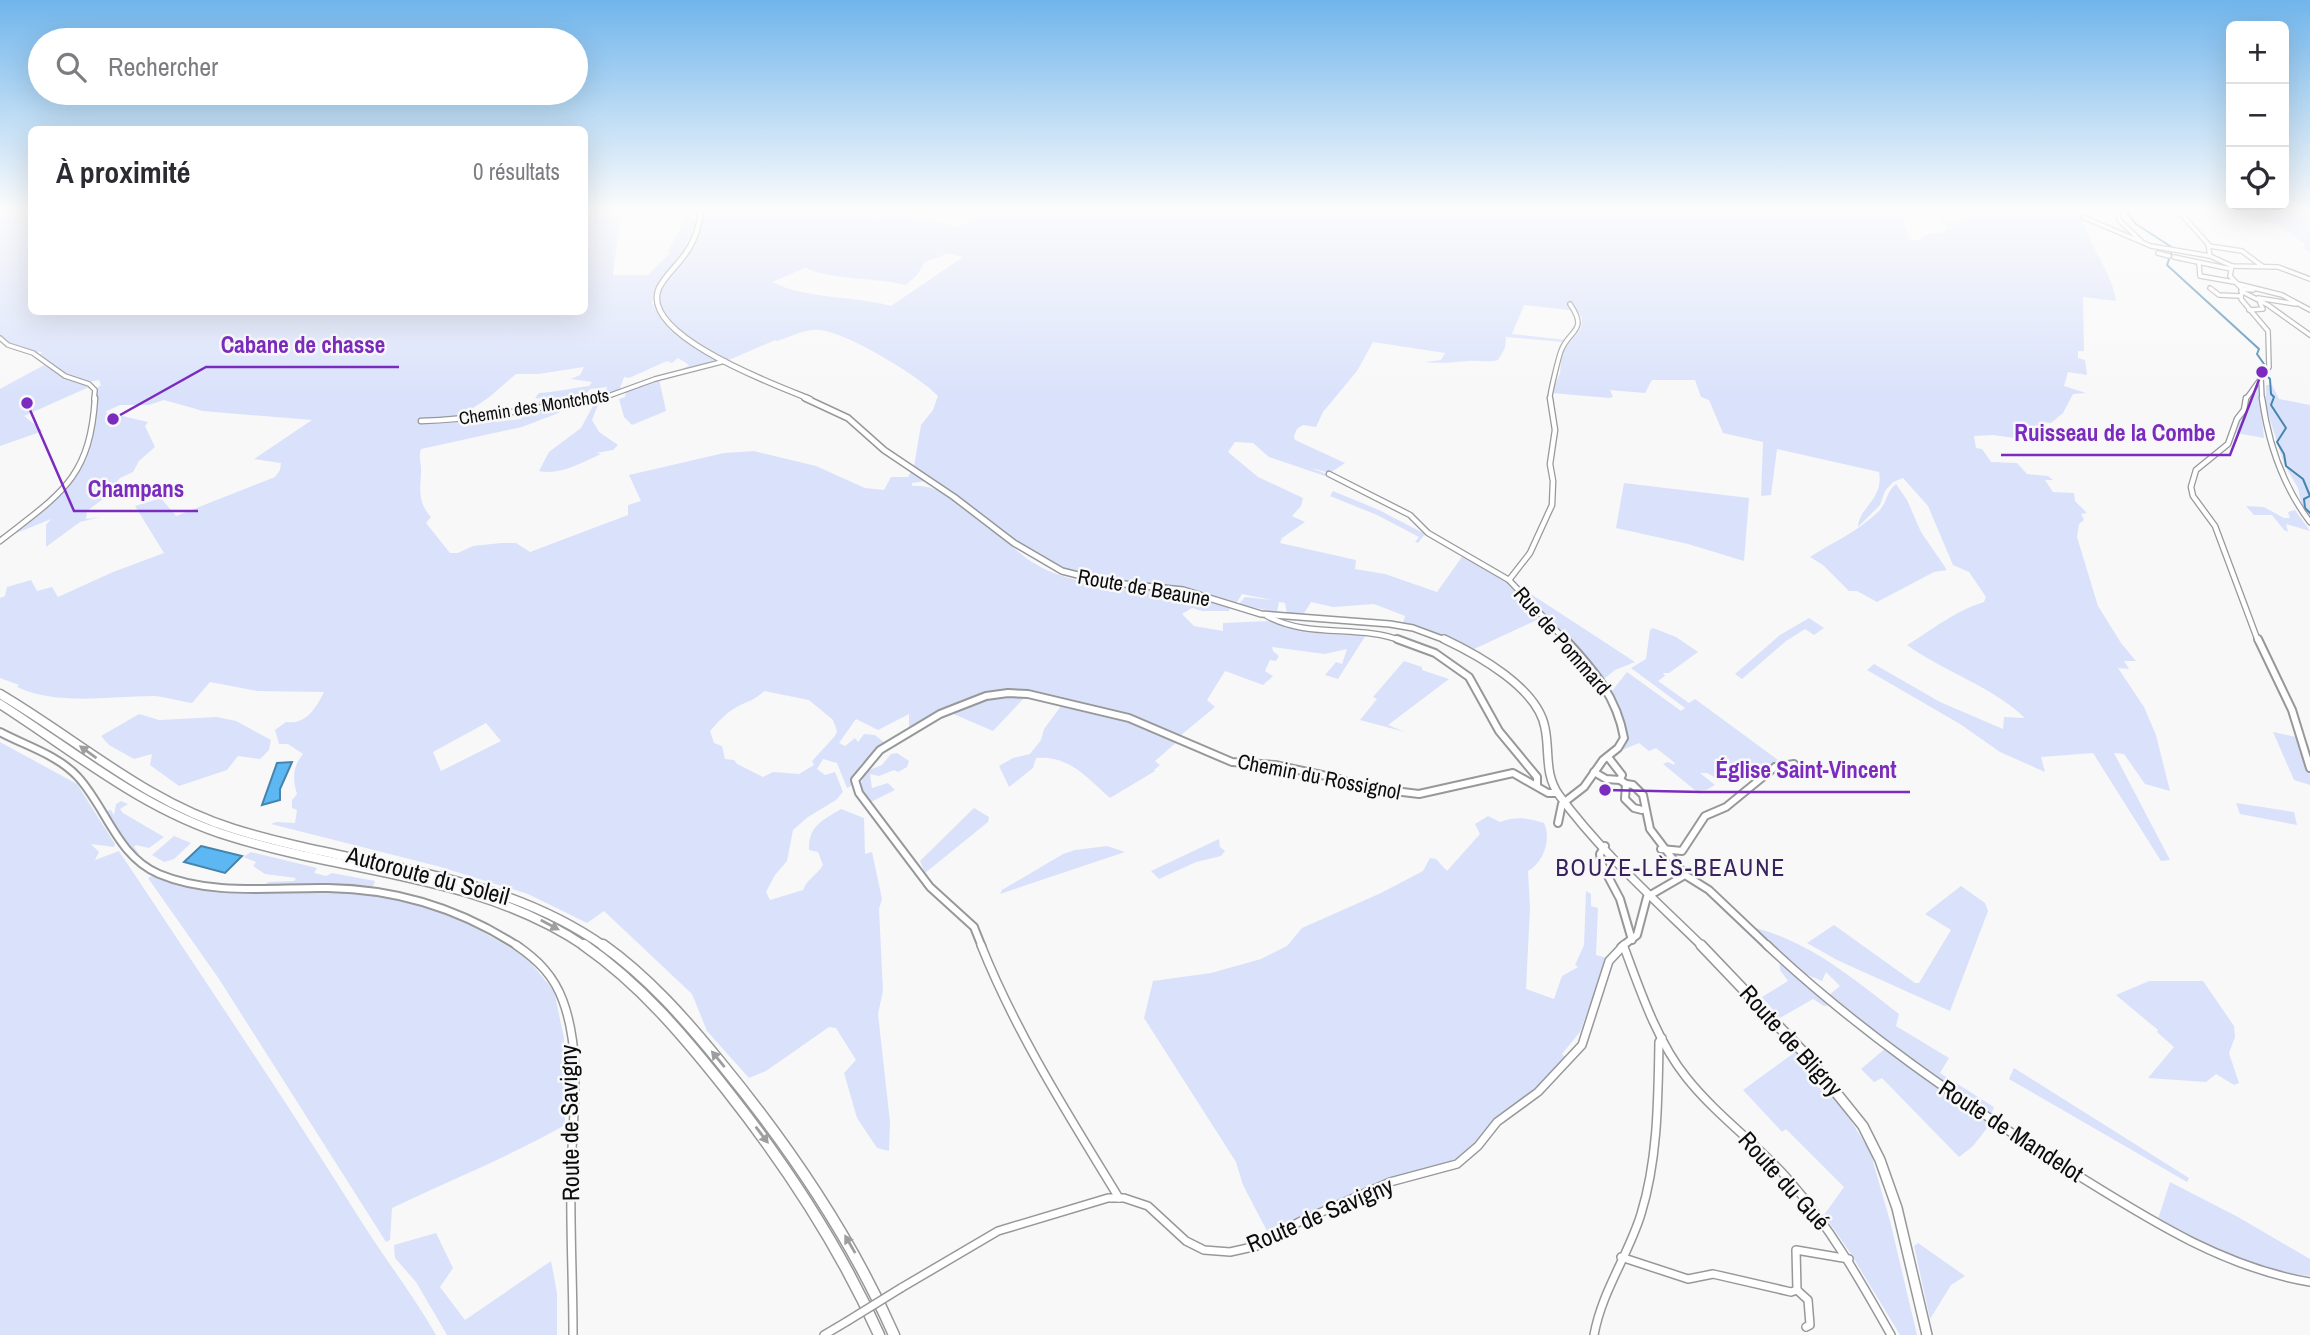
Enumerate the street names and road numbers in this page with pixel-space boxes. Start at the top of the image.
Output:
street label: Chemin des Montchots [457,382,611,431]
street label: Route de Beaune [1076,562,1213,613]
street label: Rue de Pommard [1507,580,1618,701]
street label: Chemin du Rossignol [1235,746,1403,807]
street label: Autoroute du Soleil [342,838,513,912]
street label: Route de Bligny [1733,978,1851,1103]
street label: Route de Savigny [552,1044,586,1202]
street label: Route de Mandelot [1933,1071,2090,1189]
street label: Route du Gué [1732,1124,1838,1237]
street label: Route de Savigny [1241,1169,1398,1259]

